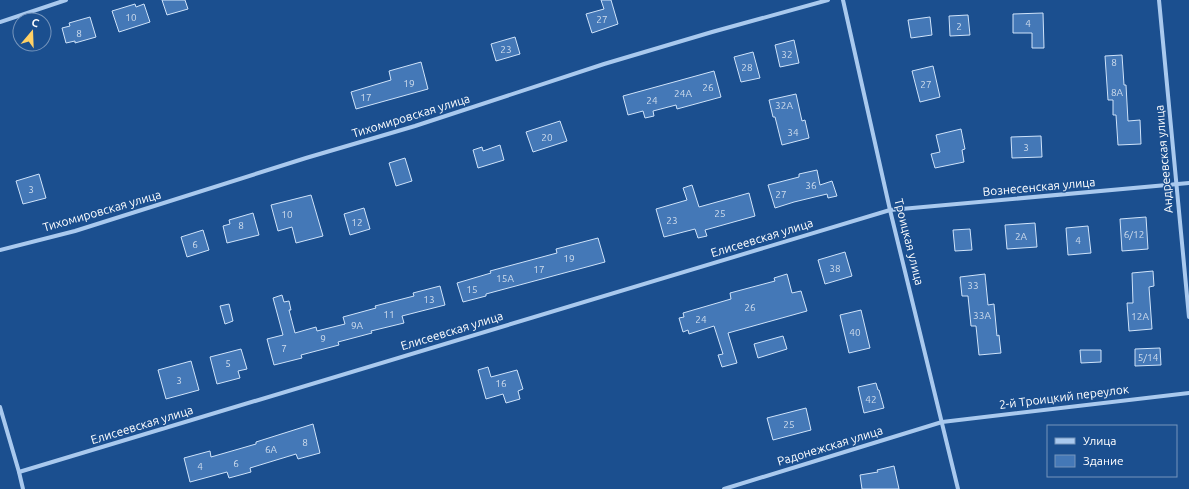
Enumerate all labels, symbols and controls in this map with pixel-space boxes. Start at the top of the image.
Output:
north arrow [12,12,52,52]
house number: 10 [125,12,137,23]
house number: 27 [596,14,608,25]
text: С [30,16,41,29]
house number: 4 [1025,18,1031,29]
house number: 2 [956,21,962,32]
house number: 8 [76,28,82,39]
house number: 23 [500,44,512,55]
house number: 32 [781,49,793,60]
house number: 8 [1111,57,1117,68]
house number: 28 [741,62,753,73]
house number: 19 [403,78,415,89]
house number: 27 [920,79,932,90]
house number: 26 [702,82,714,93]
house number: 8А [1111,87,1124,98]
house number: 24А [674,88,692,99]
street label: Тихомировская улица [350,91,471,140]
house number: 17 [360,92,372,103]
house number: 24 [646,95,658,106]
house number: 32А [775,100,793,111]
street label: Андреевская улица [1152,104,1175,214]
house number: 34 [787,127,799,138]
house number: 20 [541,132,553,143]
house number: 3 [1023,142,1029,153]
street label: Вознесенская улица [982,175,1096,198]
house number: 36 [805,180,817,191]
house number: 3 [28,184,34,195]
street label: Тихомировская улица [41,187,163,234]
house number: 27 [775,189,787,200]
street label: Троицкая улица [892,197,927,287]
house number: 25 [714,208,726,219]
house number: 10 [281,209,293,220]
house number: 23 [666,215,678,226]
street label: Елисеевская улица [709,216,815,259]
house number: 12 [351,217,363,228]
house number: 8 [238,220,244,231]
house number: 6/12 [1124,229,1144,240]
house number: 2А [1015,231,1028,242]
house number: 4 [1075,235,1081,246]
house number: 6 [192,239,198,250]
house number: 19 [563,253,575,264]
house number: 38 [829,263,841,274]
house number: 17 [533,264,545,275]
house number: 15А [496,273,514,284]
house number: 33 [967,280,979,291]
house number: 15 [466,284,478,295]
house number: 13 [423,294,435,305]
house number: 26 [744,302,756,313]
house number: 11 [383,309,395,320]
street label: Елисеевская улица [399,309,505,352]
house number: 33А [973,310,991,321]
house number: 12А [1131,311,1149,322]
house number: 24 [695,314,707,325]
house number: 9А [351,320,364,331]
house number: 40 [849,327,861,338]
house number: 9 [320,333,326,344]
house number: 7 [281,343,287,354]
house number: 5/14 [1138,352,1159,363]
house number: 5 [225,358,231,369]
house number: 3 [176,375,182,386]
house number: 16 [495,378,507,389]
street label: 2-й Троицкий переулок [998,382,1130,411]
house number: 42 [865,394,877,405]
street label: Елисеевская улица [89,403,195,446]
house number: 25 [783,419,795,430]
street label: Радонежская улица [776,423,884,468]
legend [1047,425,1177,477]
text: Улица [1083,434,1116,447]
house number: 8 [302,437,308,448]
house number: 6А [265,444,278,455]
text: Здание [1083,454,1124,467]
house number: 6 [233,458,239,469]
house number: 4 [197,461,203,472]

